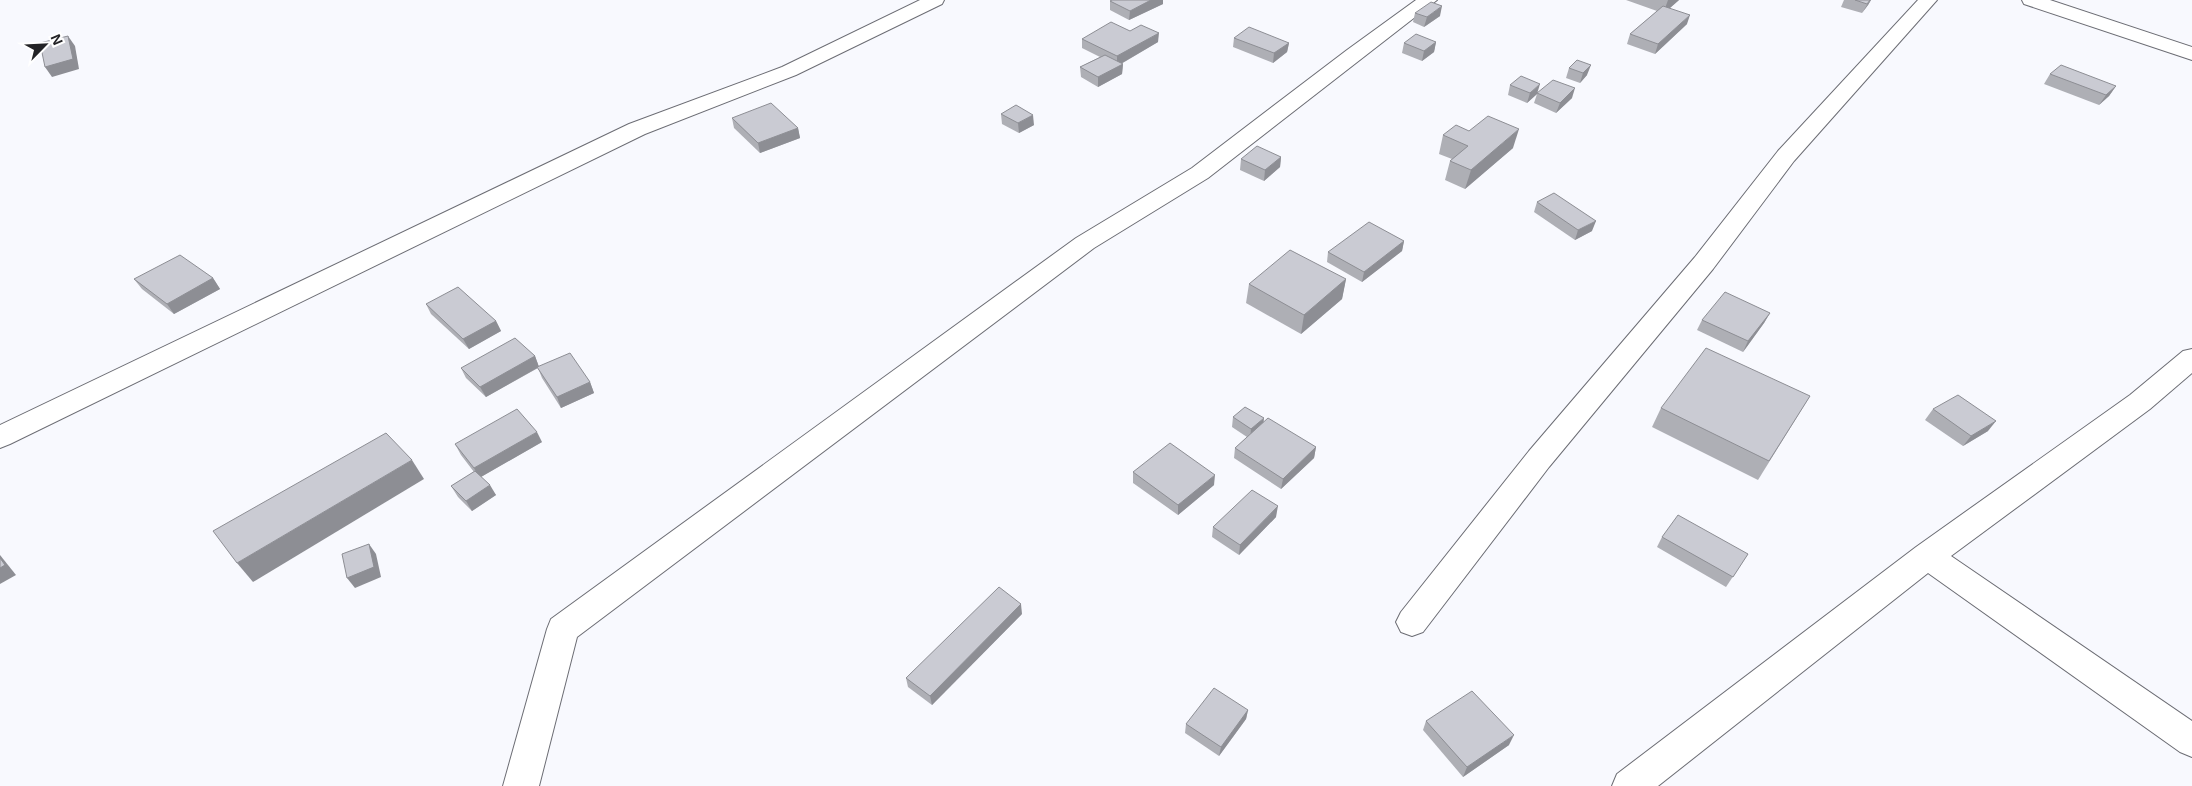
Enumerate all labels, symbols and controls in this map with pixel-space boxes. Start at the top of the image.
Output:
north arrow [20,20,70,70]
text: N [48,32,66,48]

